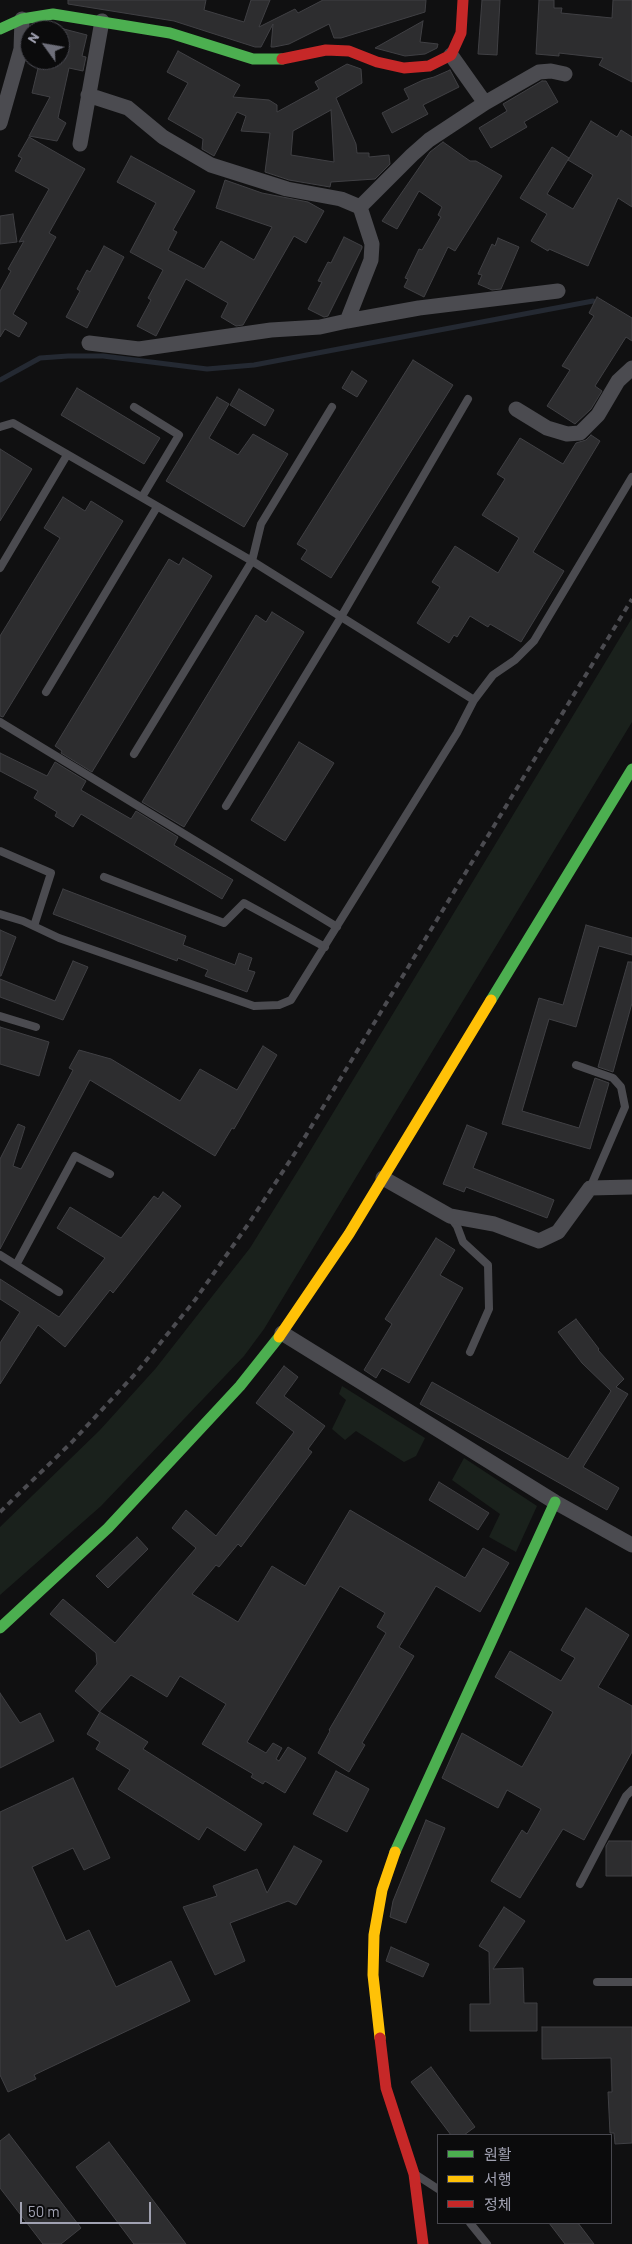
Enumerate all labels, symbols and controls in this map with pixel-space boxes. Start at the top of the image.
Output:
north arrow [20,20,70,70]
text: N [23,29,42,46]
legend [437,2134,612,2224]
text: 원활 [484,2145,512,2163]
text: 서행 [484,2170,512,2188]
scale bar [22,2192,154,2224]
text: 정체 [484,2195,512,2213]
text: 50 m [28,2202,60,2220]

